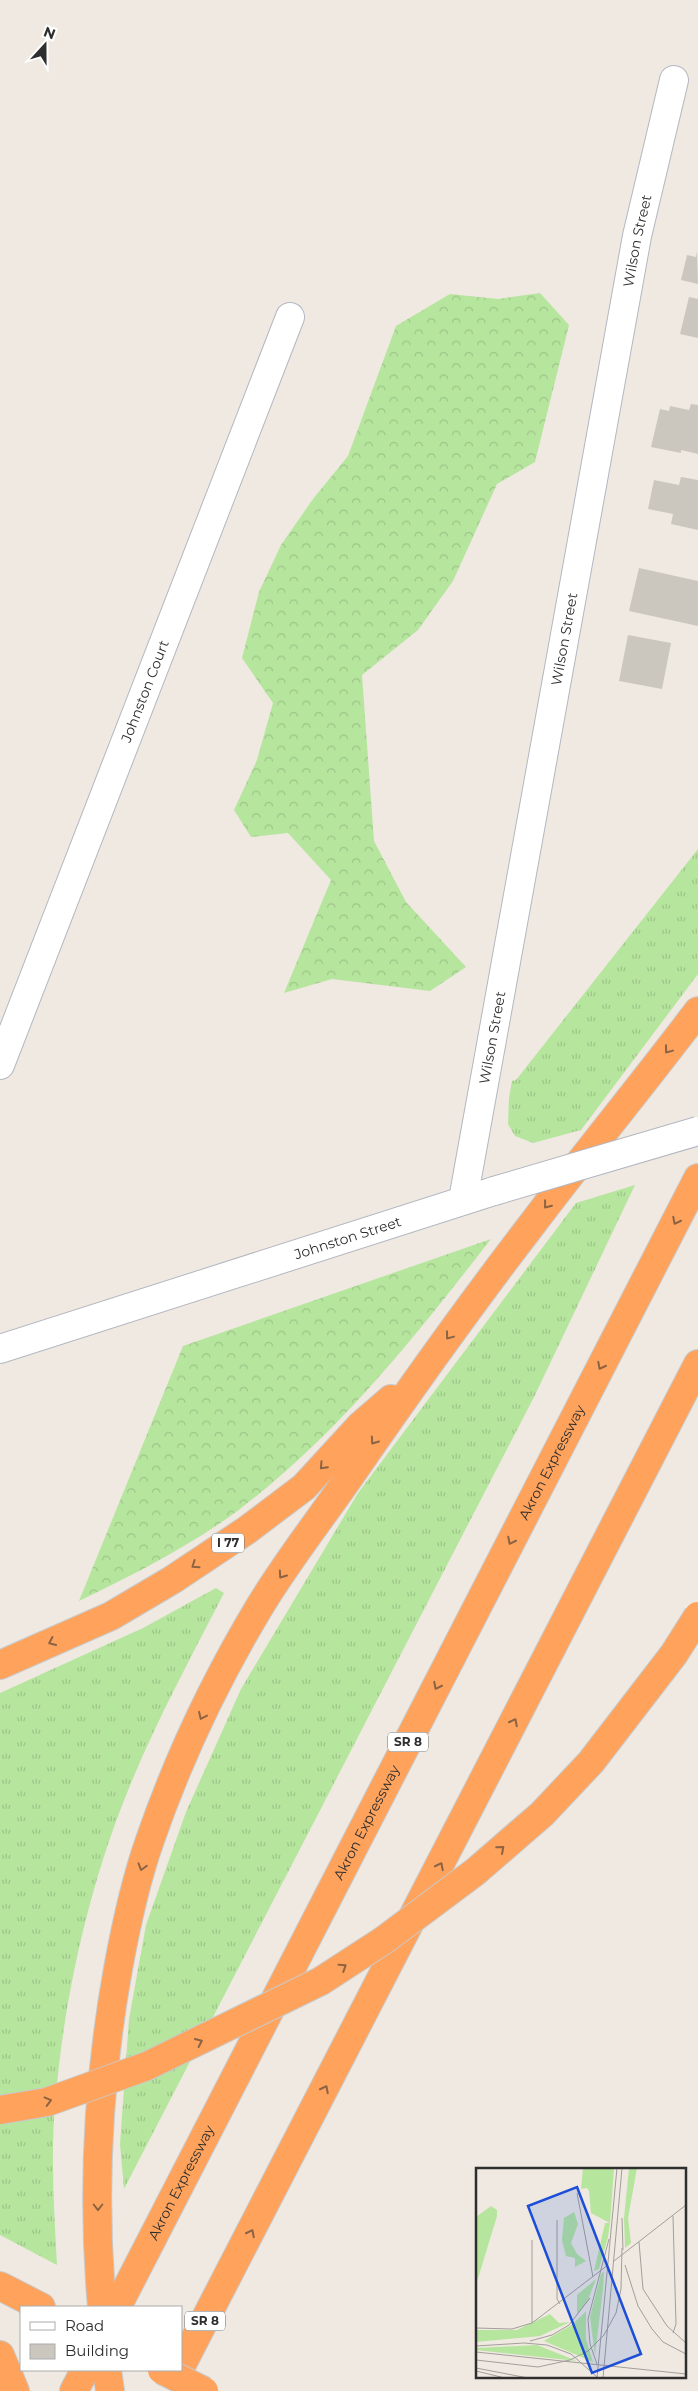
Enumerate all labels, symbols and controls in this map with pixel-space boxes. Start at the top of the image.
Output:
north arrow [20,20,70,70]
text: N [41,22,58,43]
street label: Wilson Street [619,192,656,288]
street label: Wilson Street [547,591,582,687]
street label: Johnston Court [117,637,173,746]
street label: Wilson Street [475,989,510,1085]
one-way arrow [666,1044,674,1053]
one-way arrow [543,1200,552,1209]
street label: Johnston Street [291,1212,404,1264]
one-way arrow [672,1216,682,1225]
one-way arrow [446,1330,455,1339]
one-way arrow [597,1360,607,1369]
street label: Akron Expressway [515,1401,589,1523]
one-way arrow [371,1435,380,1445]
one-way arrow [320,1460,329,1469]
road number: I 77 [212,1534,244,1552]
one-way arrow [507,1536,517,1545]
one-way arrow [191,1558,200,1568]
one-way arrow [279,1569,288,1578]
one-way arrow [48,1635,57,1646]
one-way arrow [433,1680,443,1689]
one-way arrow [198,1711,209,1720]
one-way arrow [508,1718,518,1727]
road number: SR 8 [388,1732,428,1751]
street label: Akron Expressway [329,1761,404,1883]
one-way arrow [496,1846,505,1855]
one-way arrow [137,1862,148,1871]
one-way arrow [433,1863,443,1872]
one-way arrow [337,1964,347,1973]
one-way arrow [194,2038,203,2048]
one-way arrow [319,2085,329,2094]
one-way arrow [43,2096,52,2107]
street label: Akron Expressway [144,2122,218,2243]
inset map [476,2168,686,2378]
one-way arrow [93,2204,103,2212]
one-way arrow [245,2230,255,2239]
legend [20,2306,182,2371]
road number: SR 8 [185,2312,225,2330]
text: Road [65,2316,104,2335]
text: Building [65,2341,129,2360]

